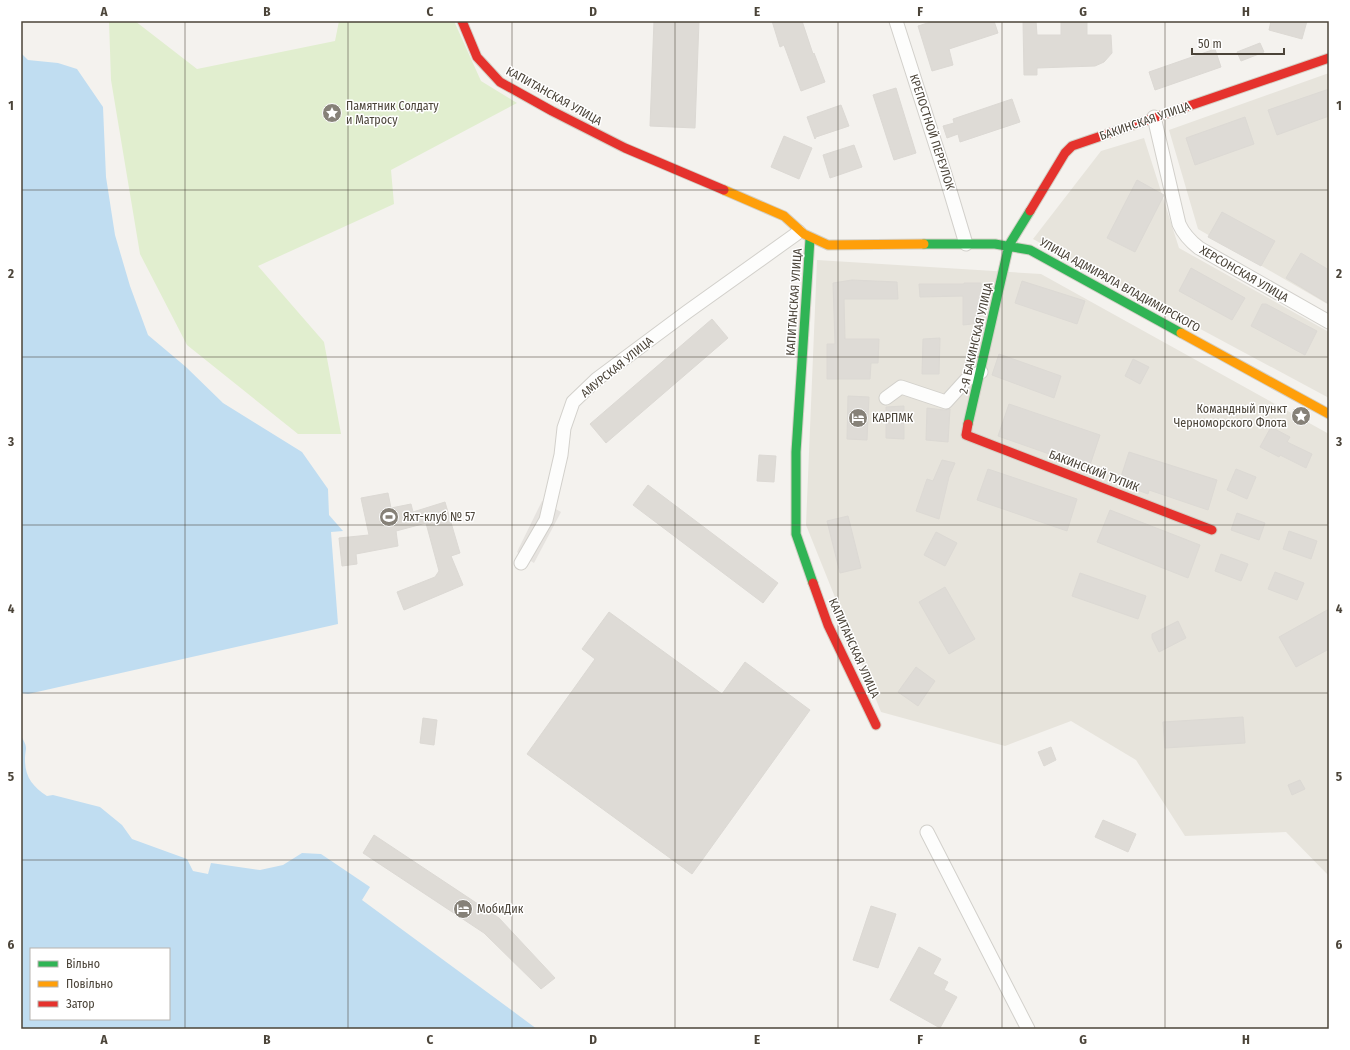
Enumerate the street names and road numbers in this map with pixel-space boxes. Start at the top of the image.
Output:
street label: КАПИТАНСКАЯ УЛИЦА [504,64,605,129]
street label: КРЕПОСТНОЙ ПЕРЕУЛОК [907,72,958,192]
street label: БАКИНСКАЯ УЛИЦА [1098,99,1193,143]
street label: УЛИЦА АДМИРАЛА ВЛАДИМИРСКОГО [1036,234,1203,335]
street label: ХЕРСОНСКАЯ УЛИЦА [1197,243,1291,305]
street label: КАПИТАНСКАЯ УЛИЦА [783,247,805,356]
street label: 2-Я БАКИНСКАЯ УЛИЦА [956,280,996,395]
street label: АМУРСКАЯ УЛИЦА [578,333,656,400]
street label: БАКИНСКИЙ ТУПИК [1047,446,1142,495]
street label: КАПИТАНСКАЯ УЛИЦА [826,596,883,701]

